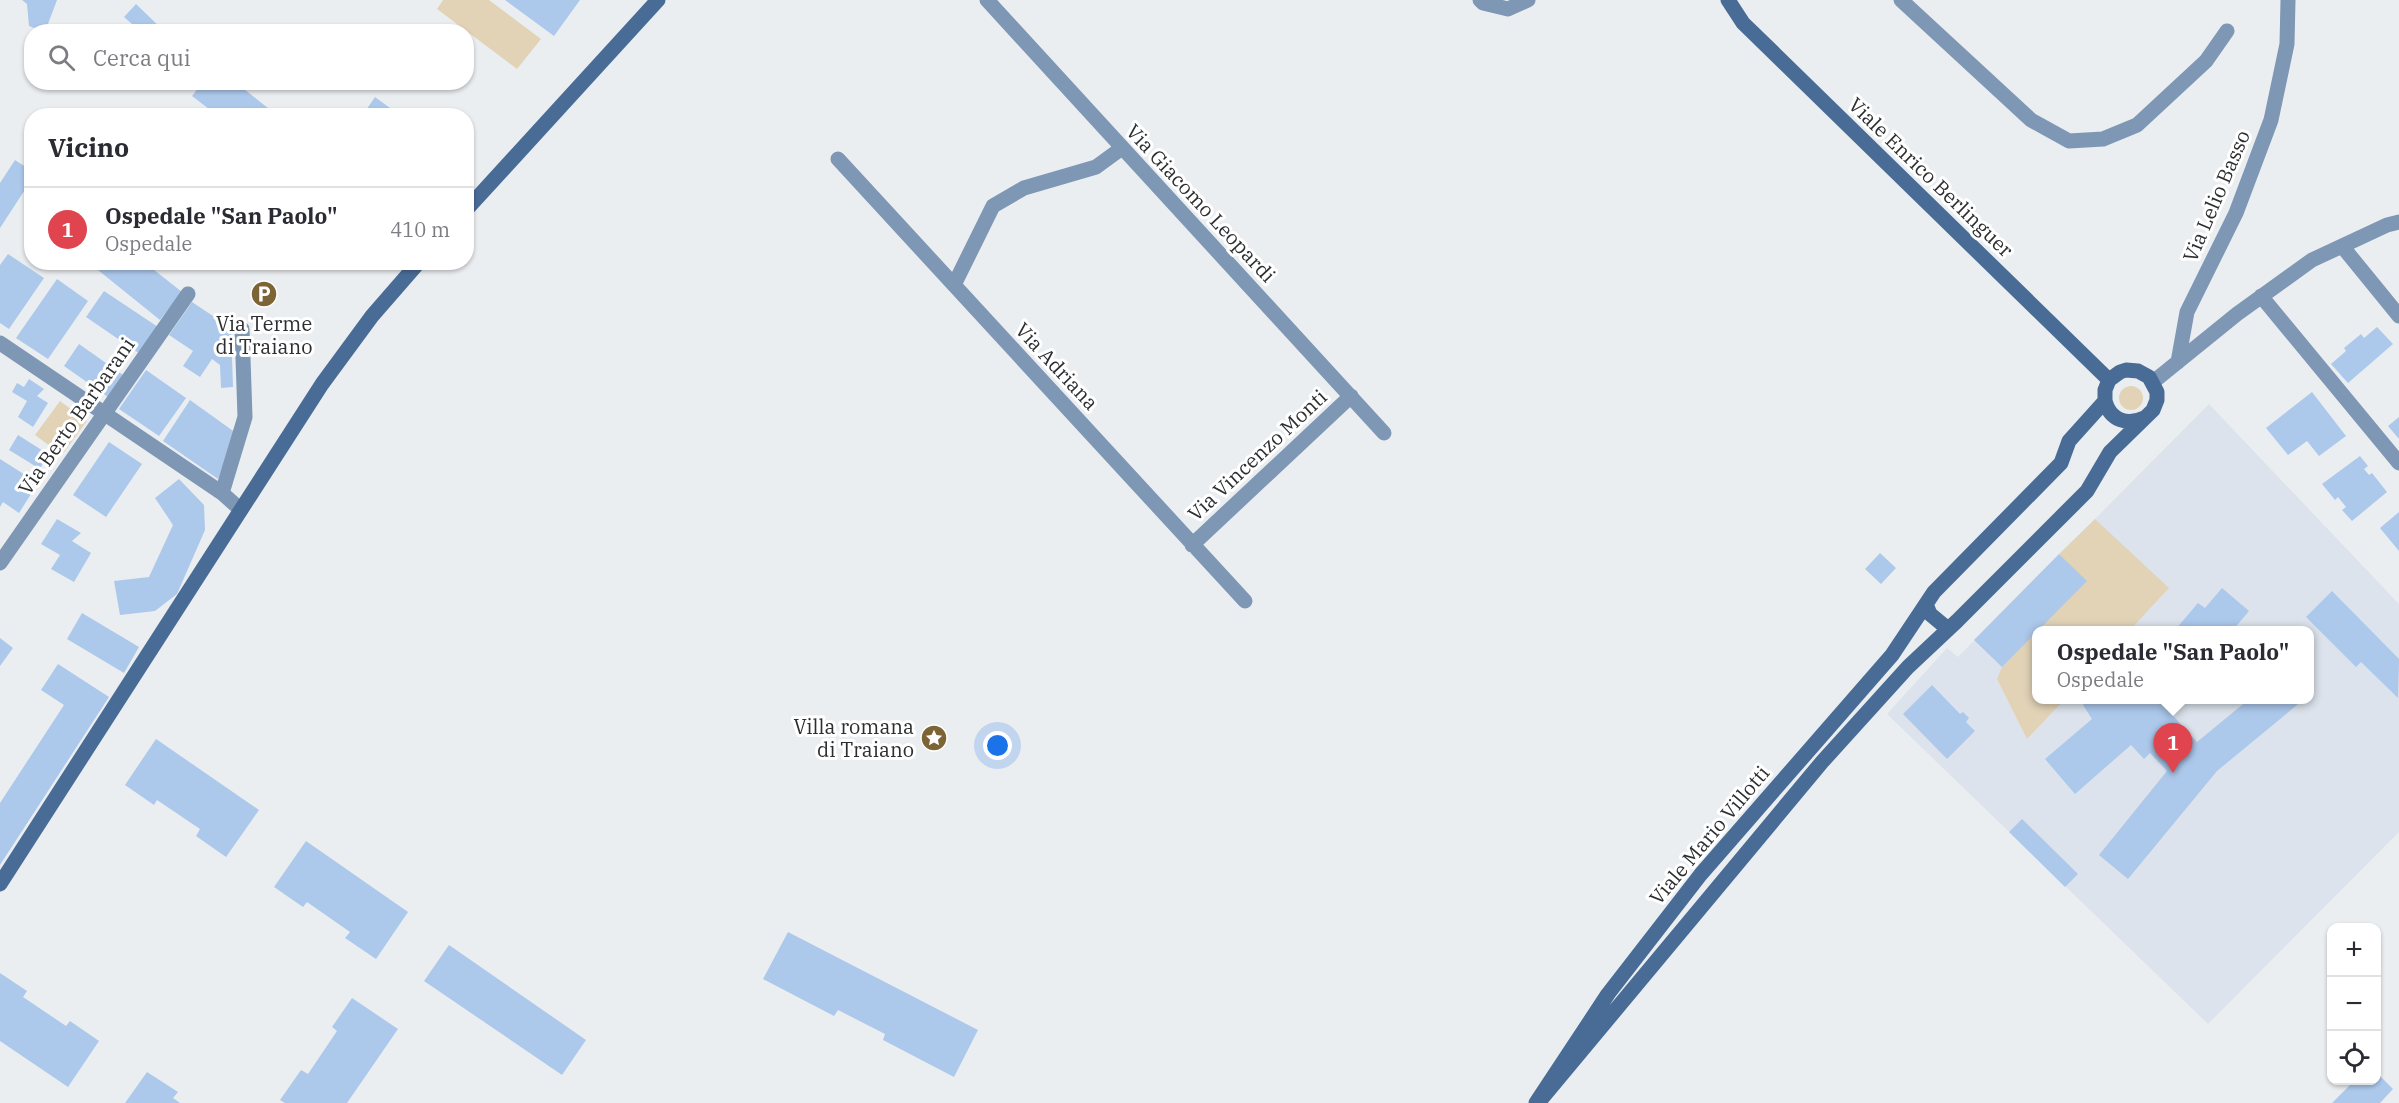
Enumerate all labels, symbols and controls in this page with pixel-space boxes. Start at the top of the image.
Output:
search box [24,24,474,90]
icon: search [45,41,78,74]
text: Cerca qui [93,43,191,72]
street label: Viale Enrico Berlinguer [1843,91,2019,263]
street label: Via Giacomo Leopardi [1120,118,1282,288]
street label: Via Lelio Basso [2176,126,2256,266]
text: Vicino [48,130,129,164]
text: Ospedale "San Paolo" [105,201,337,230]
text: 1 [62,216,74,243]
text: 410 m [390,216,450,243]
text: Ospedale [105,230,192,257]
parking icon: Via Terme di Traiano [249,279,279,309]
place label: Via Terme di Traiano [216,310,312,360]
street label: Via Adriana [1010,316,1105,416]
street label: Via Berto Barbarani [12,332,140,500]
street label: Via Vincenzo Monti [1182,383,1332,527]
popup [2032,626,2314,704]
text: Ospedale "San Paolo" [2057,637,2289,666]
text: Ospedale [2057,666,2144,693]
place label: Villa romana di Traiano [793,713,914,763]
place icon: Villa romana di Traiano [919,723,949,753]
pin: 1 [2154,724,2192,773]
your location [983,731,1012,760]
street label: Viale Mario Villotti [1643,760,1775,910]
map controls [2327,923,2381,1085]
button: + [2327,923,2381,977]
button: − [2327,977,2381,1031]
button: locate [2327,1031,2381,1085]

